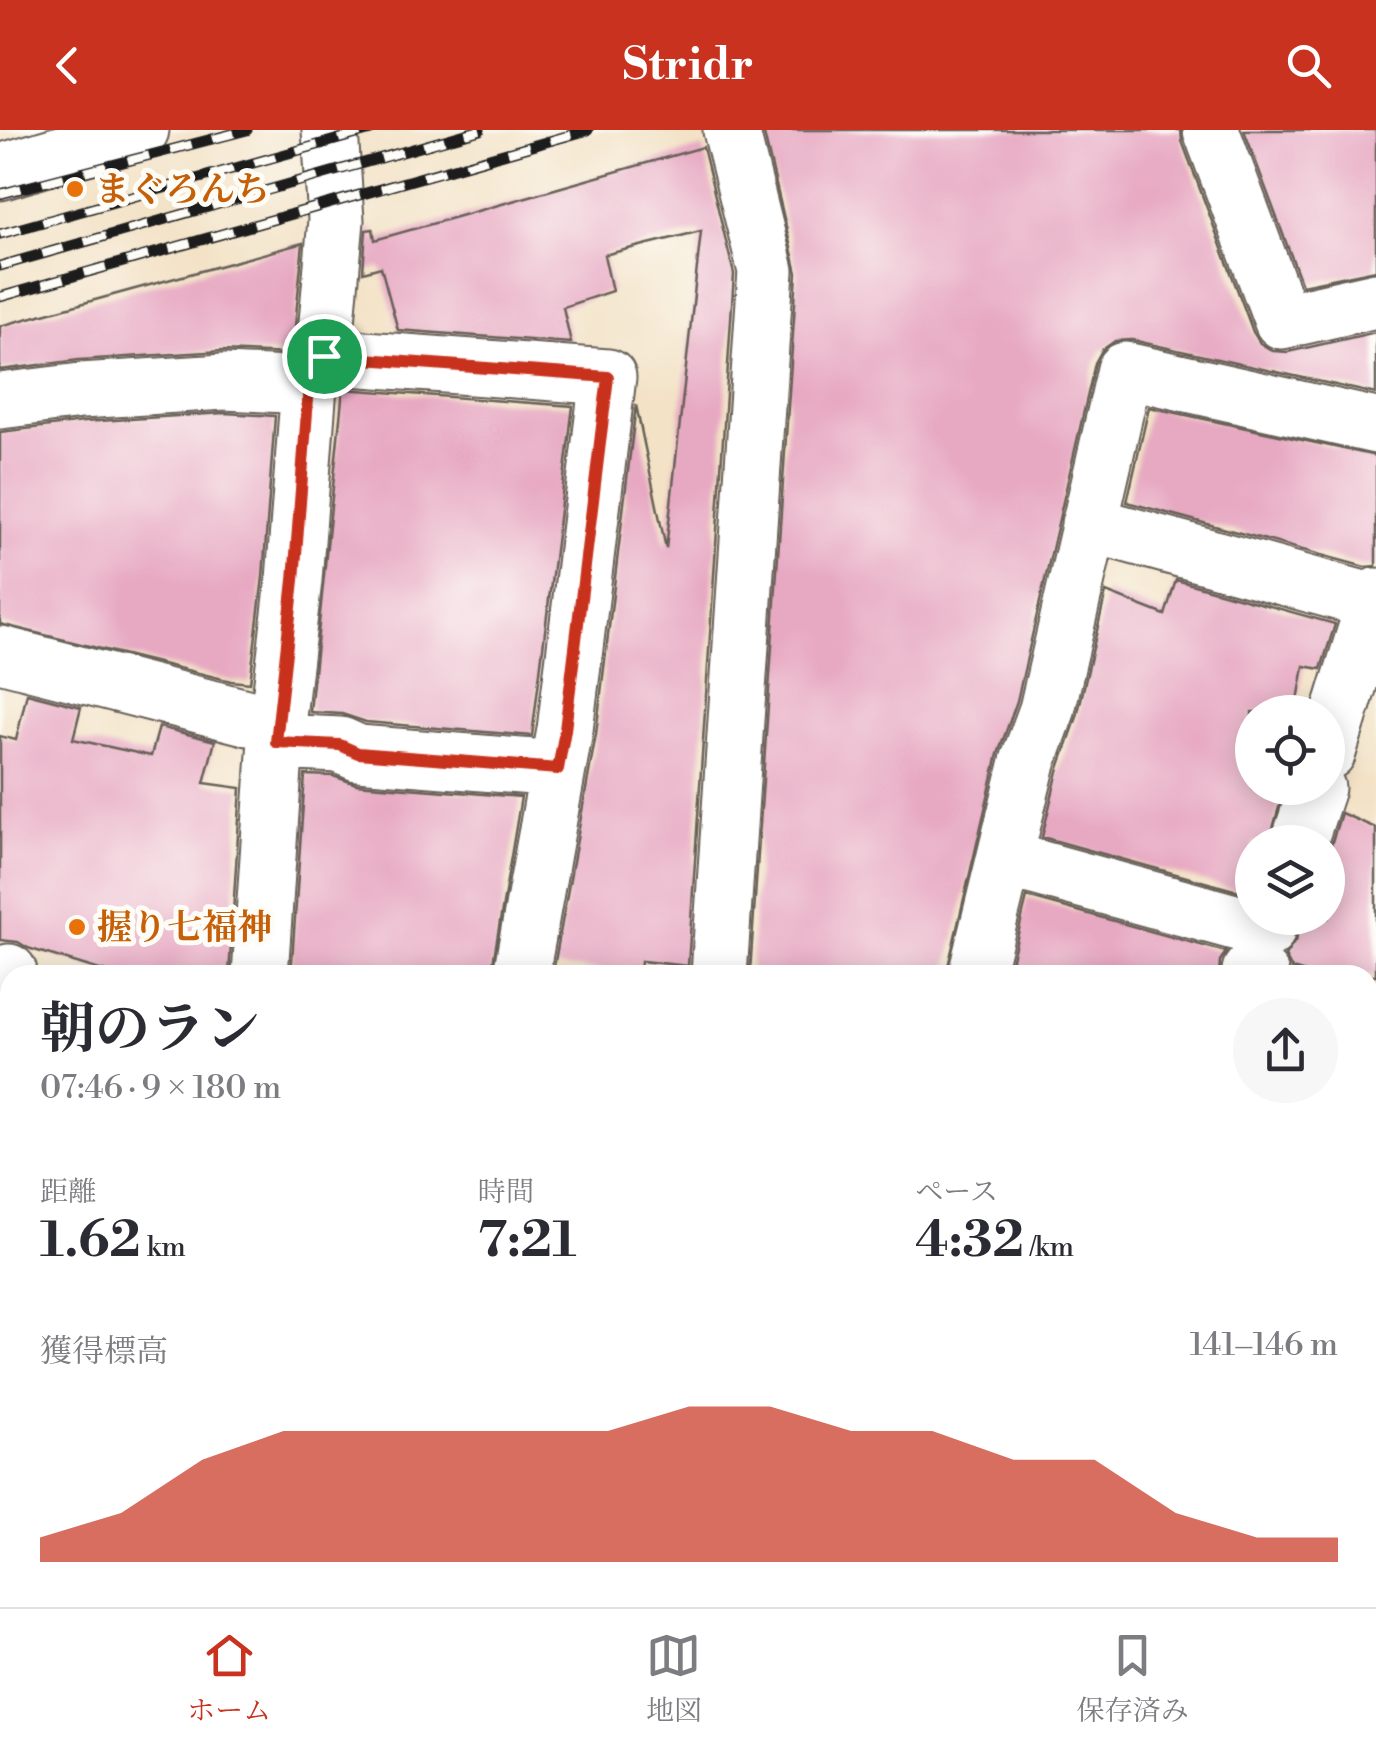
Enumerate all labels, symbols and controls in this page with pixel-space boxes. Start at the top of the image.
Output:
text: Stridr [622,37,754,94]
icon: back [40,38,95,93]
icon: search [1281,38,1336,93]
place label: まぐろんち [95,169,270,212]
marker: まぐろんち [64,178,86,200]
pin [282,314,367,399]
icon: arrive [297,329,352,384]
map controls [1235,695,1345,935]
button: locate [1235,695,1345,805]
button: layers [1235,825,1345,935]
place label: 握り七福神 [97,907,272,950]
marker: 握り七福神 [66,916,88,938]
text: 朝のラン [40,996,260,1065]
button: share [1233,998,1338,1103]
text: 07:46 · 9 × 180 m [40,1068,281,1108]
text: 距離 [40,1175,96,1210]
text: 時間 [478,1175,534,1210]
text: ペース [915,1175,998,1210]
text: 1.62 [40,1210,141,1272]
text: 7:21 [478,1210,577,1272]
text: 4:32 [915,1210,1024,1272]
text: km [141,1230,186,1265]
text: /km [1024,1230,1074,1265]
text: 141–146 m [1190,1325,1338,1365]
text: 獲得標高 [40,1332,168,1372]
tab: ホーム [187,1628,271,1729]
tab: 地図 [646,1628,702,1729]
tab: 保存済み [1077,1628,1189,1729]

